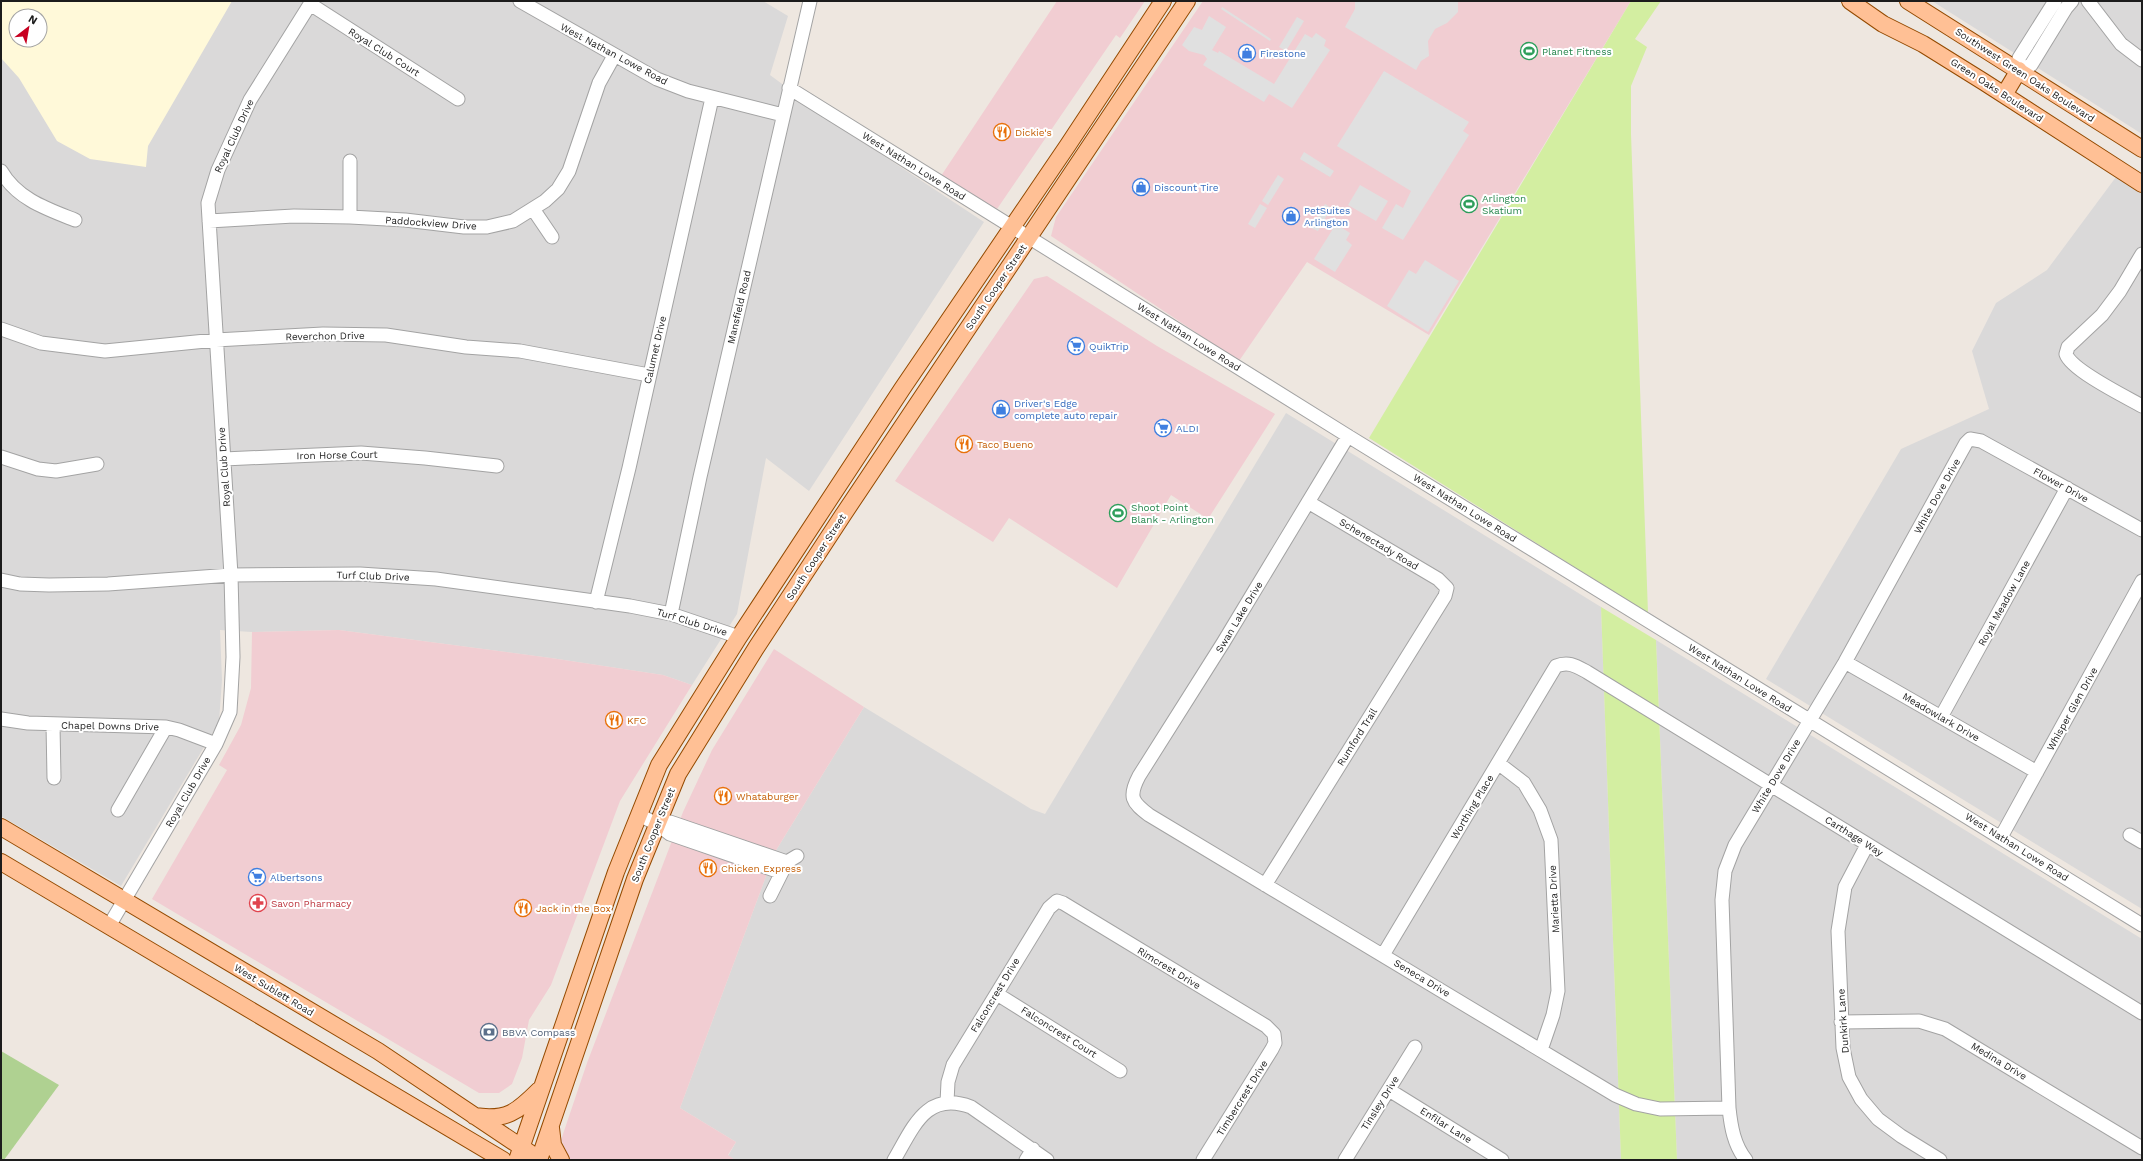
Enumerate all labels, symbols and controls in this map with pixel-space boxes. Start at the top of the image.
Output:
north arrow [8,8,48,48]
text: N [26,12,40,28]
street label: West Nathan Lowe Road [559,21,669,87]
street label: Southwest Green Oaks Boulevard [1953,25,2097,125]
street label: Royal Club Court [346,26,422,79]
sports icon: Planet Fitness [1519,41,1539,61]
shop icon: Firestone [1237,43,1257,63]
place label: Planet Fitness [1542,46,1612,57]
place label: Firestone [1260,48,1306,59]
street label: Green Oaks Boulevard [1948,56,2046,124]
street label: Royal Club Drive [212,97,256,174]
restaurant icon: Dickie's [992,122,1012,142]
place label: Dickie's [1015,127,1052,138]
street label: West Nathan Lowe Road [860,130,968,202]
shop icon: Discount Tire [1131,177,1151,197]
place label: Discount Tire [1154,182,1219,193]
place label: Arlington Skatium [1482,193,1526,216]
sports icon: Arlington Skatium [1459,194,1479,214]
place label: PetSuites Arlington [1304,205,1350,228]
shop icon: PetSuites Arlington [1281,206,1301,226]
street label: Paddockview Drive [385,214,477,232]
street label: South Cooper Street [963,242,1029,332]
street label: Mansfield Road [725,269,753,345]
street label: West Nathan Lowe Road [1135,301,1243,373]
street label: Calumet Drive [642,315,668,385]
street label: Reverchon Drive [285,330,365,342]
supermarket icon: QuikTrip [1066,336,1086,356]
place label: QuikTrip [1089,341,1129,352]
place label: Driver's Edge complete auto repair [1014,398,1117,421]
shop icon: Driver's Edge complete auto repair [991,399,1011,419]
supermarket icon: ALDI [1153,418,1173,438]
place label: ALDI [1176,423,1199,434]
street label: Royal Club Drive [216,427,232,507]
restaurant icon: Taco Bueno [954,434,974,454]
place label: Taco Bueno [977,439,1033,450]
street label: Iron Horse Court [296,449,378,461]
street label: White Dove Drive [1912,456,1962,536]
street label: Flower Drive [2032,465,2091,505]
street label: West Nathan Lowe Road [1411,472,1519,544]
place label: Shoot Point Blank - Arlington [1131,502,1214,525]
sports icon: Shoot Point Blank - Arlington [1108,503,1128,523]
street label: South Cooper Street [784,511,848,602]
street label: Schenectady Road [1337,516,1421,572]
street label: Royal Meadow Lane [1976,558,2032,648]
street label: Turf Club Drive [336,569,410,583]
street label: Swan Lake Drive [1213,579,1265,655]
street label: Turf Club Drive [655,606,729,638]
street label: West Nathan Lowe Road [1686,642,1794,714]
street label: Whisper Glen Drive [2045,665,2100,753]
street label: Meadowlark Drive [1901,691,1982,744]
street label: Rumford Trail [1335,706,1379,768]
restaurant icon: KFC [604,710,624,730]
place label: KFC [627,715,647,726]
street label: Chapel Downs Drive [61,720,159,732]
street label: White Dove Drive [1750,737,1803,815]
street label: Royal Club Drive [163,755,213,829]
street label: Worthing Place [1448,773,1496,841]
street label: South Cooper Street [629,786,677,884]
restaurant icon: Whataburger [713,786,733,806]
place label: Whataburger [736,791,799,802]
street label: West Nathan Lowe Road [1963,811,2071,883]
street label: Carthage Way [1823,814,1886,859]
restaurant icon: Chicken Express [698,858,718,878]
place label: Chicken Express [721,863,801,874]
street label: Marietta Drive [1547,865,1561,933]
supermarket icon: Albertsons [247,867,267,887]
place label: Albertsons [270,872,322,883]
pharmacy icon: Savon Pharmacy [248,893,268,913]
place label: Savon Pharmacy [271,898,352,909]
restaurant icon: Jack in the Box [513,898,533,918]
place label: Jack in the Box [536,903,611,914]
street label: Rimcrest Drive [1135,945,1203,991]
street label: Falconcrest Drive [968,955,1022,1034]
street label: Seneca Drive [1392,957,1452,999]
street label: West Sublett Road [232,962,316,1018]
street label: Dunkirk Lane [1835,988,1851,1054]
street label: Falconcrest Court [1019,1004,1100,1060]
bank icon: BBVA Compass [479,1022,499,1042]
place label: BBVA Compass [502,1027,575,1038]
street label: Medina Drive [1969,1040,2029,1082]
street label: Timbercrest Drive [1214,1058,1270,1138]
street label: Tinsley Drive [1359,1074,1401,1132]
street label: Enfilar Lane [1418,1105,1474,1145]

